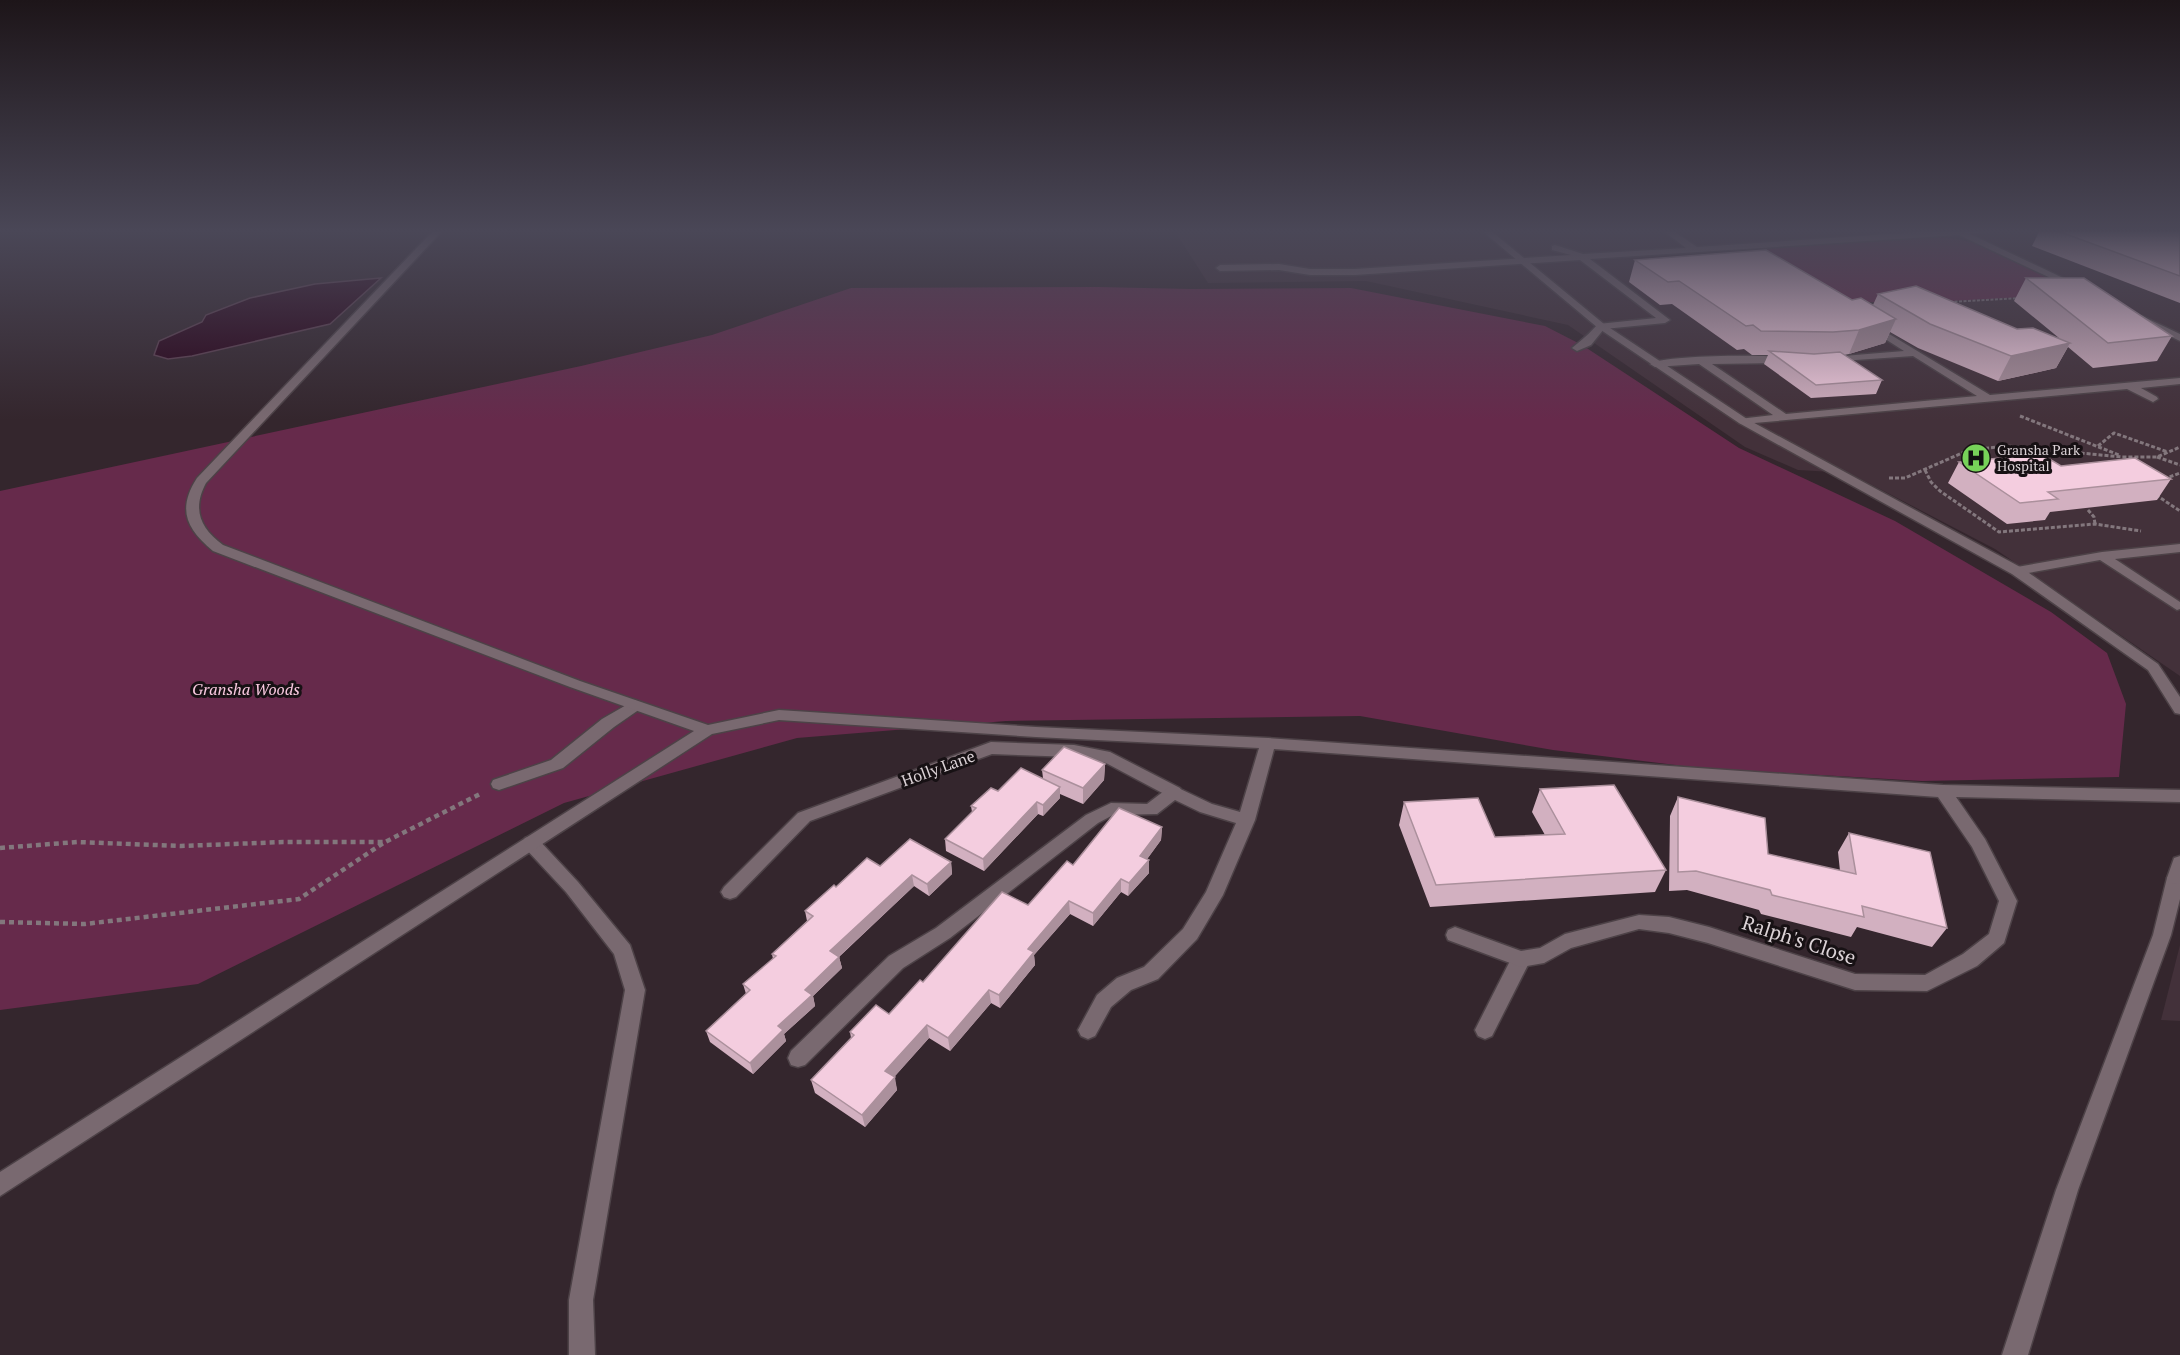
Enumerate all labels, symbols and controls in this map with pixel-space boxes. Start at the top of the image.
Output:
place label: Gransha Park Hospital [1997,440,2081,475]
hospital icon: Gransha Park Hospital [1960,442,1992,474]
park label: Gransha Woods [192,678,300,700]
street label: Holly Lane [898,745,978,791]
street label: Ralph's Close [1739,908,1859,971]

